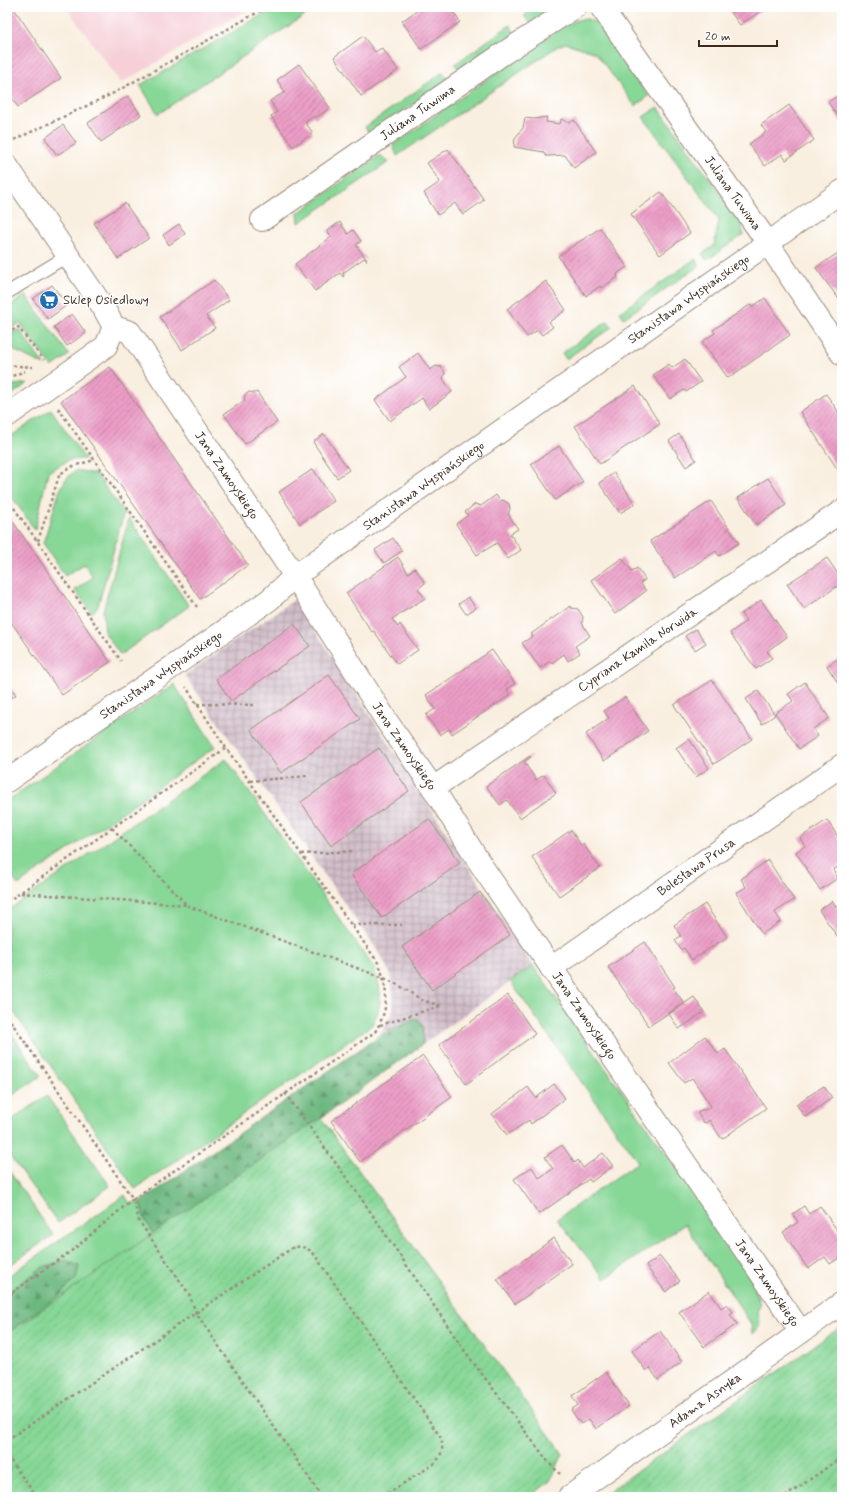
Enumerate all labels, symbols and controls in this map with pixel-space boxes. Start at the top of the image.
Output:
scale bar [699,22,777,48]
text: 20 m [705,29,731,45]
street label: Juliana Tuwima [377,81,459,145]
street label: Juliana Tuwima [700,152,765,234]
street label: Stanisława Wyspiańskiego [624,250,753,348]
supermarket icon: Sklep Osiedlowy [38,289,60,311]
place label: Sklep Osiedlowy [63,292,149,309]
street label: Jana Zamoyskiego [191,428,263,523]
street label: Stanisława Wyspiańskiego [359,437,488,534]
street label: Cypriana Kamila Norwida [574,603,701,696]
street label: Stanisława Wyspiańskiego [96,626,225,723]
street label: Jana Zamoyskiego [368,699,441,794]
street label: Bolesława Prusa [654,833,739,900]
street label: Jana Zamoyskiego [548,968,621,1063]
street label: Jana Zamoyskiego [731,1235,804,1331]
street label: Adama Asnyka [665,1368,745,1432]

